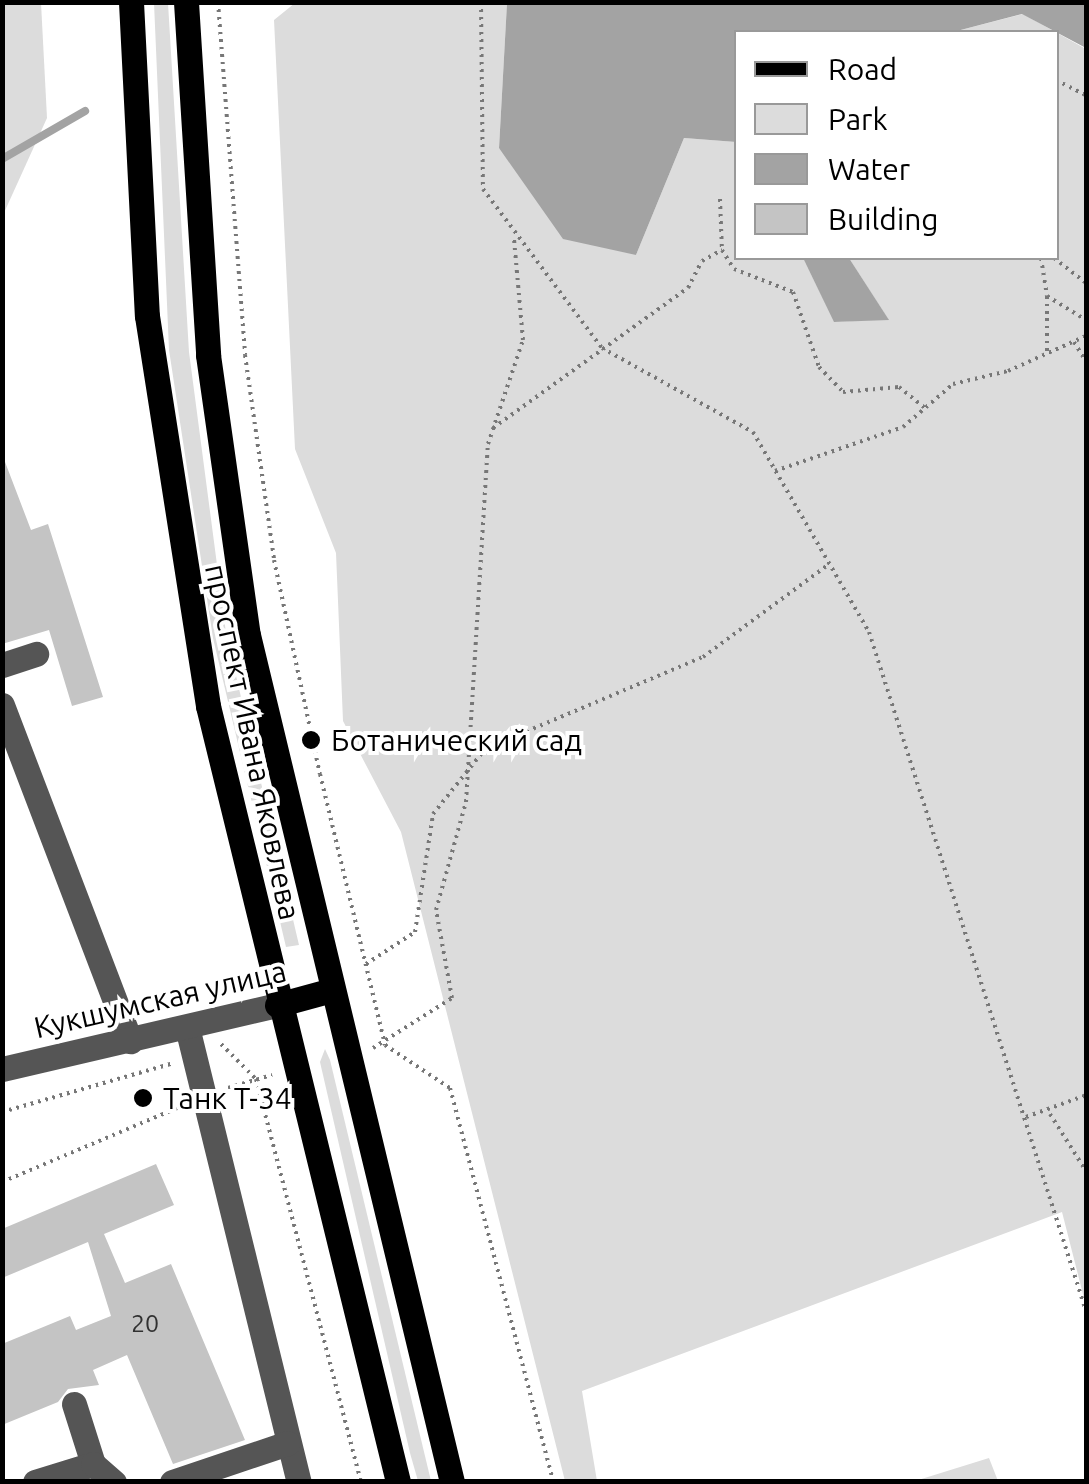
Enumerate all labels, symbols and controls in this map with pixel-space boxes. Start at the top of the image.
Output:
legend [734,30,1059,260]
text: Road [828,52,897,86]
text: Park [828,102,888,136]
text: Water [828,152,910,186]
text: Building [828,202,939,236]
street label: проспект Ивана Яковлева [198,561,308,923]
place label: Ботанический сад [331,722,582,758]
marker: Ботанический сад [300,729,322,751]
street label: Кукшумская улица [30,952,290,1046]
place label: Танк Т-34 [163,1080,292,1116]
marker: Танк Т-34 [132,1087,154,1109]
house number: 20 [131,1308,159,1338]

